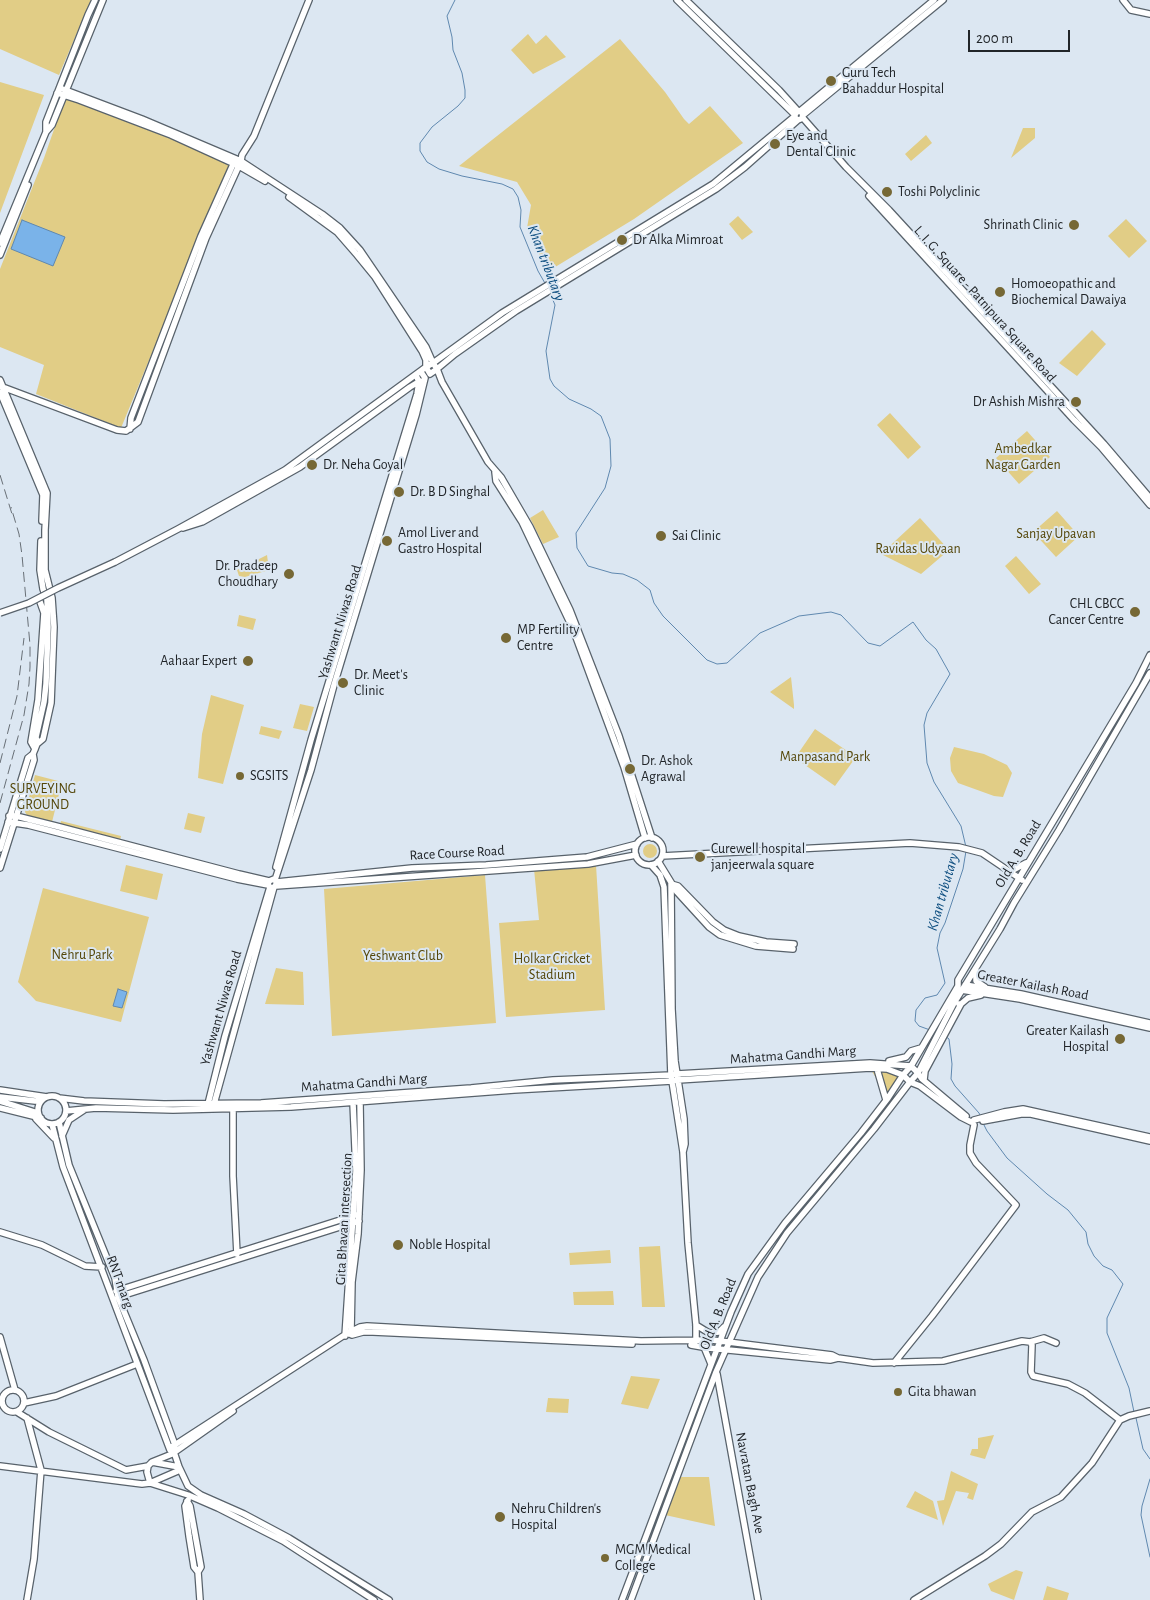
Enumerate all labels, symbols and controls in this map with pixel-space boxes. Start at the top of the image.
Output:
scale bar [970,20,1072,52]
text: 200 m [976,31,1013,46]
place label: Guru Tech Bahaddur Hospital [842,65,944,98]
marker: Guru Tech Bahaddur Hospital [824,74,838,88]
place label: Eye and Dental Clinic [786,128,856,160]
marker: Eye and Dental Clinic [768,137,782,151]
place label: Toshi Polyclinic [898,184,980,200]
marker: Toshi Polyclinic [880,185,894,199]
place label: Shrinath Clinic [984,217,1063,233]
marker: Shrinath Clinic [1067,218,1081,232]
water label: Khan tributary [523,222,569,304]
street label: L. I. G. Square - Patnipura Square Road [910,222,1060,386]
place label: Dr Alka Mimroat [633,232,723,248]
marker: Dr Alka Mimroat [615,233,629,247]
place label: Homoeopathic and Biochemical Dawaiya [1011,276,1127,308]
marker: Homoeopathic and Biochemical Dawaiya [993,285,1007,299]
place label: Dr Ashish Mishra [973,394,1065,410]
marker: Dr Ashish Mishra [1069,395,1083,409]
park label: Ambedkar Nagar Garden [985,441,1061,474]
place label: Dr. Neha Goyal [323,457,403,473]
marker: Dr. Neha Goyal [305,458,319,472]
place label: Dr. B D Singhal [410,484,490,500]
marker: Dr. B D Singhal [392,485,406,499]
place label: Amol Liver and Gastro Hospital [398,525,482,558]
park label: Sanjay Upavan [1016,526,1096,542]
place label: Sai Clinic [672,528,721,544]
marker: Sai Clinic [654,529,668,543]
marker: Amol Liver and Gastro Hospital [380,534,394,548]
park label: Ravidas Udyaan [875,541,961,557]
place label: Dr. Pradeep Choudhary [215,558,278,590]
street label: Yashwant Niwas Road [315,563,365,681]
marker: Dr. Pradeep Choudhary [282,567,296,581]
place label: CHL CBCC Cancer Centre [1048,596,1124,628]
marker: CHL CBCC Cancer Centre [1128,605,1142,619]
place label: MP Fertility Centre [517,622,579,654]
marker: MP Fertility Centre [499,631,513,645]
place label: Aahaar Expert [160,653,237,669]
marker: Aahaar Expert [241,654,255,668]
place label: Dr. Meet's Clinic [354,667,408,700]
marker: Dr. Meet's Clinic [336,676,350,690]
park label: Manpasand Park [780,749,870,765]
place label: Dr. Ashok Agrawal [641,753,693,786]
marker: Dr. Ashok Agrawal [623,762,637,776]
place label: SGSITS [250,768,288,784]
marker: SGSITS [234,770,246,782]
park label: SURVEYING GROUND [10,781,76,814]
street label: Old A. B. Road [991,817,1045,891]
place label: Curewell hospital janjeerwala square [711,841,814,874]
street label: Race Course Road [409,842,505,864]
marker: Curewell hospital janjeerwala square [693,850,707,864]
water label: Khan tributary [923,851,963,933]
park label: Nehru Park [51,947,113,963]
park label: Yeshwant Club [363,948,443,964]
street label: Yashwant Niwas Road [197,949,245,1067]
park label: Holkar Cricket Stadium [514,951,590,984]
street label: Greater Kailash Road [976,966,1090,1004]
place label: Greater Kailash Hospital [1026,1023,1109,1056]
marker: Greater Kailash Hospital [1113,1032,1127,1046]
street label: Mahatma Gandhi Marg [729,1042,857,1068]
street label: Mahatma Gandhi Marg [300,1070,428,1096]
street label: Gita Bhavan intersection [332,1152,356,1286]
place label: Noble Hospital [409,1237,491,1253]
marker: Noble Hospital [391,1238,405,1252]
street label: RNT marg [103,1253,137,1311]
street label: Old A. B. Road [696,1276,740,1352]
place label: Gita bhawan [908,1384,977,1400]
marker: Gita bhawan [892,1386,904,1398]
street label: Navratan Bagh Ave [732,1431,768,1535]
place label: Nehru Children's Hospital [511,1501,601,1534]
marker: Nehru Children's Hospital [493,1510,507,1524]
place label: MGM Medical College [615,1542,691,1574]
marker: MGM Medical College [599,1552,611,1564]

